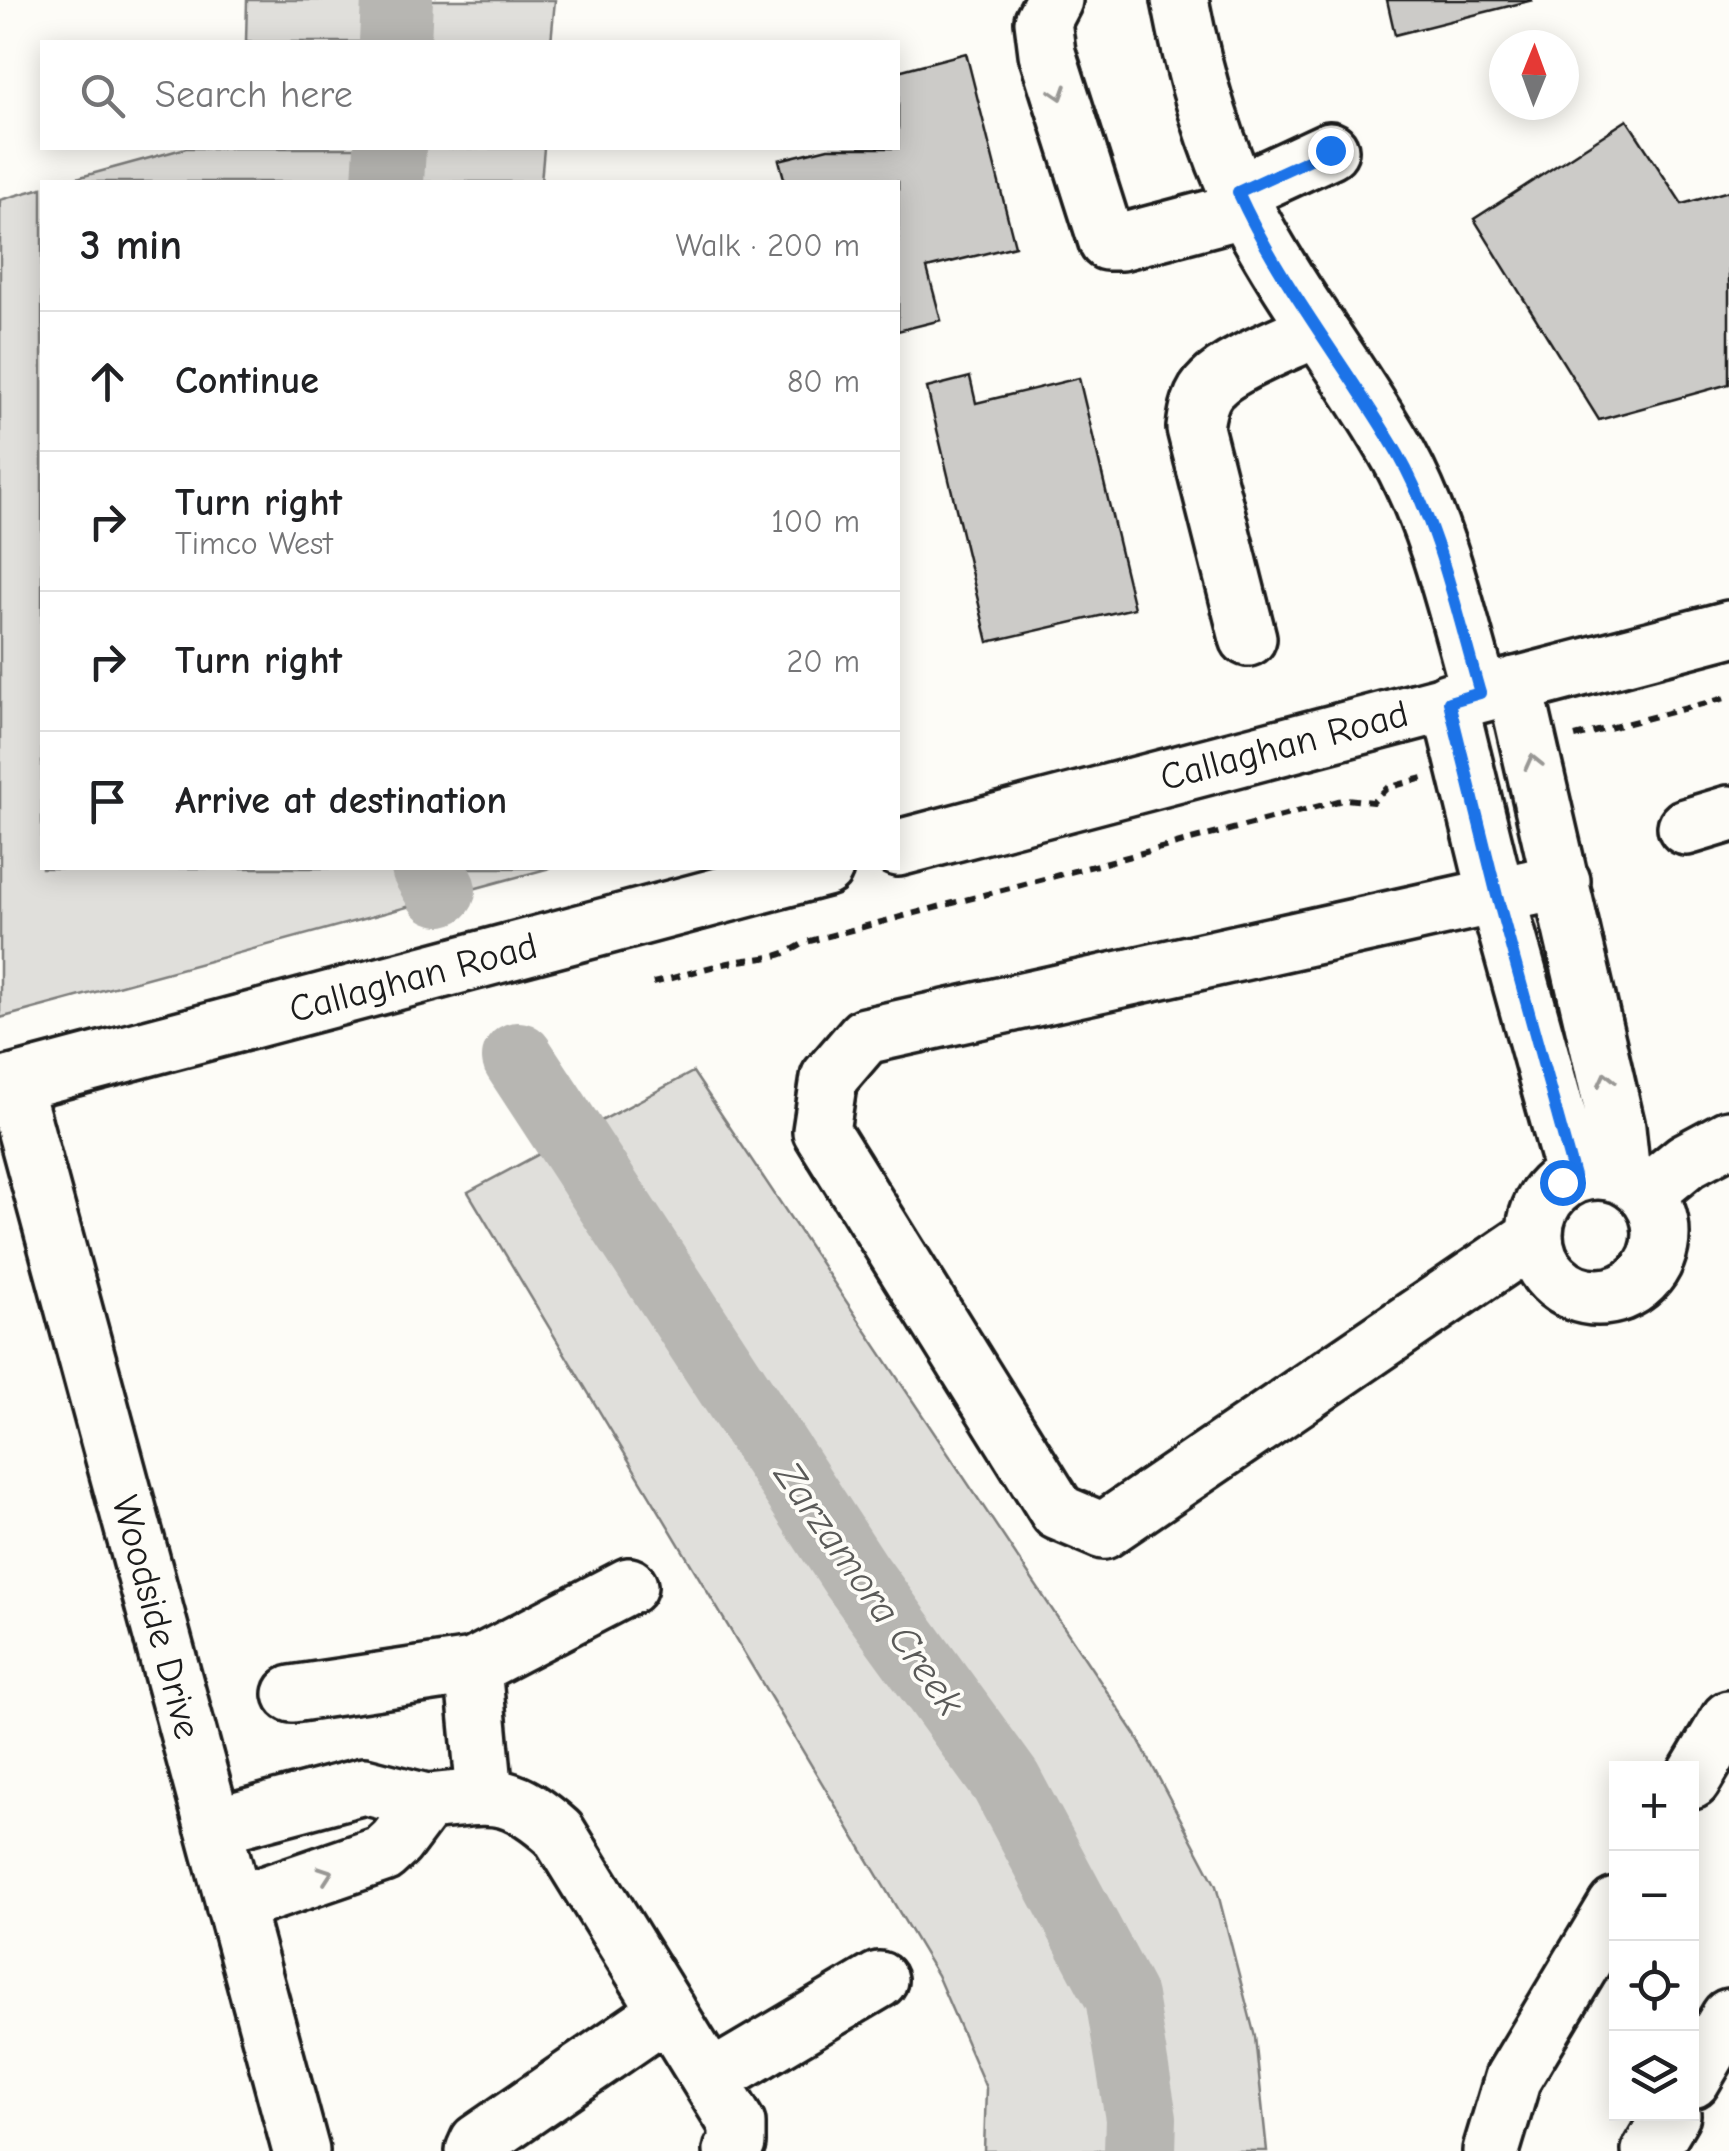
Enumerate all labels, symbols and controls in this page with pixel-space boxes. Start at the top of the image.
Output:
north arrow [1489,30,1579,120]
search box [40,40,900,150]
icon: search [75,68,130,123]
text: Search here [155,73,353,117]
one-way arrow [1048,83,1068,100]
route end [1308,128,1354,174]
text: 3 min [80,221,182,270]
text: Walk · 200 m [676,227,860,264]
icon: ahead [80,354,135,409]
text: Continue [175,359,319,403]
text: 80 m [787,363,860,400]
text: Turn right [175,481,342,525]
icon: right [80,494,135,549]
text: 100 m [771,503,860,540]
text: Timco West [175,525,333,562]
icon: right [80,634,135,689]
text: Turn right [175,639,342,683]
text: 20 m [787,643,860,680]
street label: Callaghan Road [1155,692,1413,800]
one-way arrow [1524,754,1545,771]
icon: arrive [80,774,135,829]
text: Arrive at destination [175,779,507,823]
street label: Callaghan Road [284,924,542,1032]
one-way arrow [1597,1071,1618,1088]
route start [1540,1160,1586,1206]
water label: Zarzamora Creek [764,1452,974,1724]
street label: Woodside Drive [102,1491,210,1744]
map controls [1609,1761,1699,2121]
button: + [1609,1761,1699,1851]
button: − [1609,1851,1699,1941]
one-way arrow [317,1865,334,1885]
button: locate [1609,1941,1699,2031]
button: layers [1609,2031,1699,2121]

